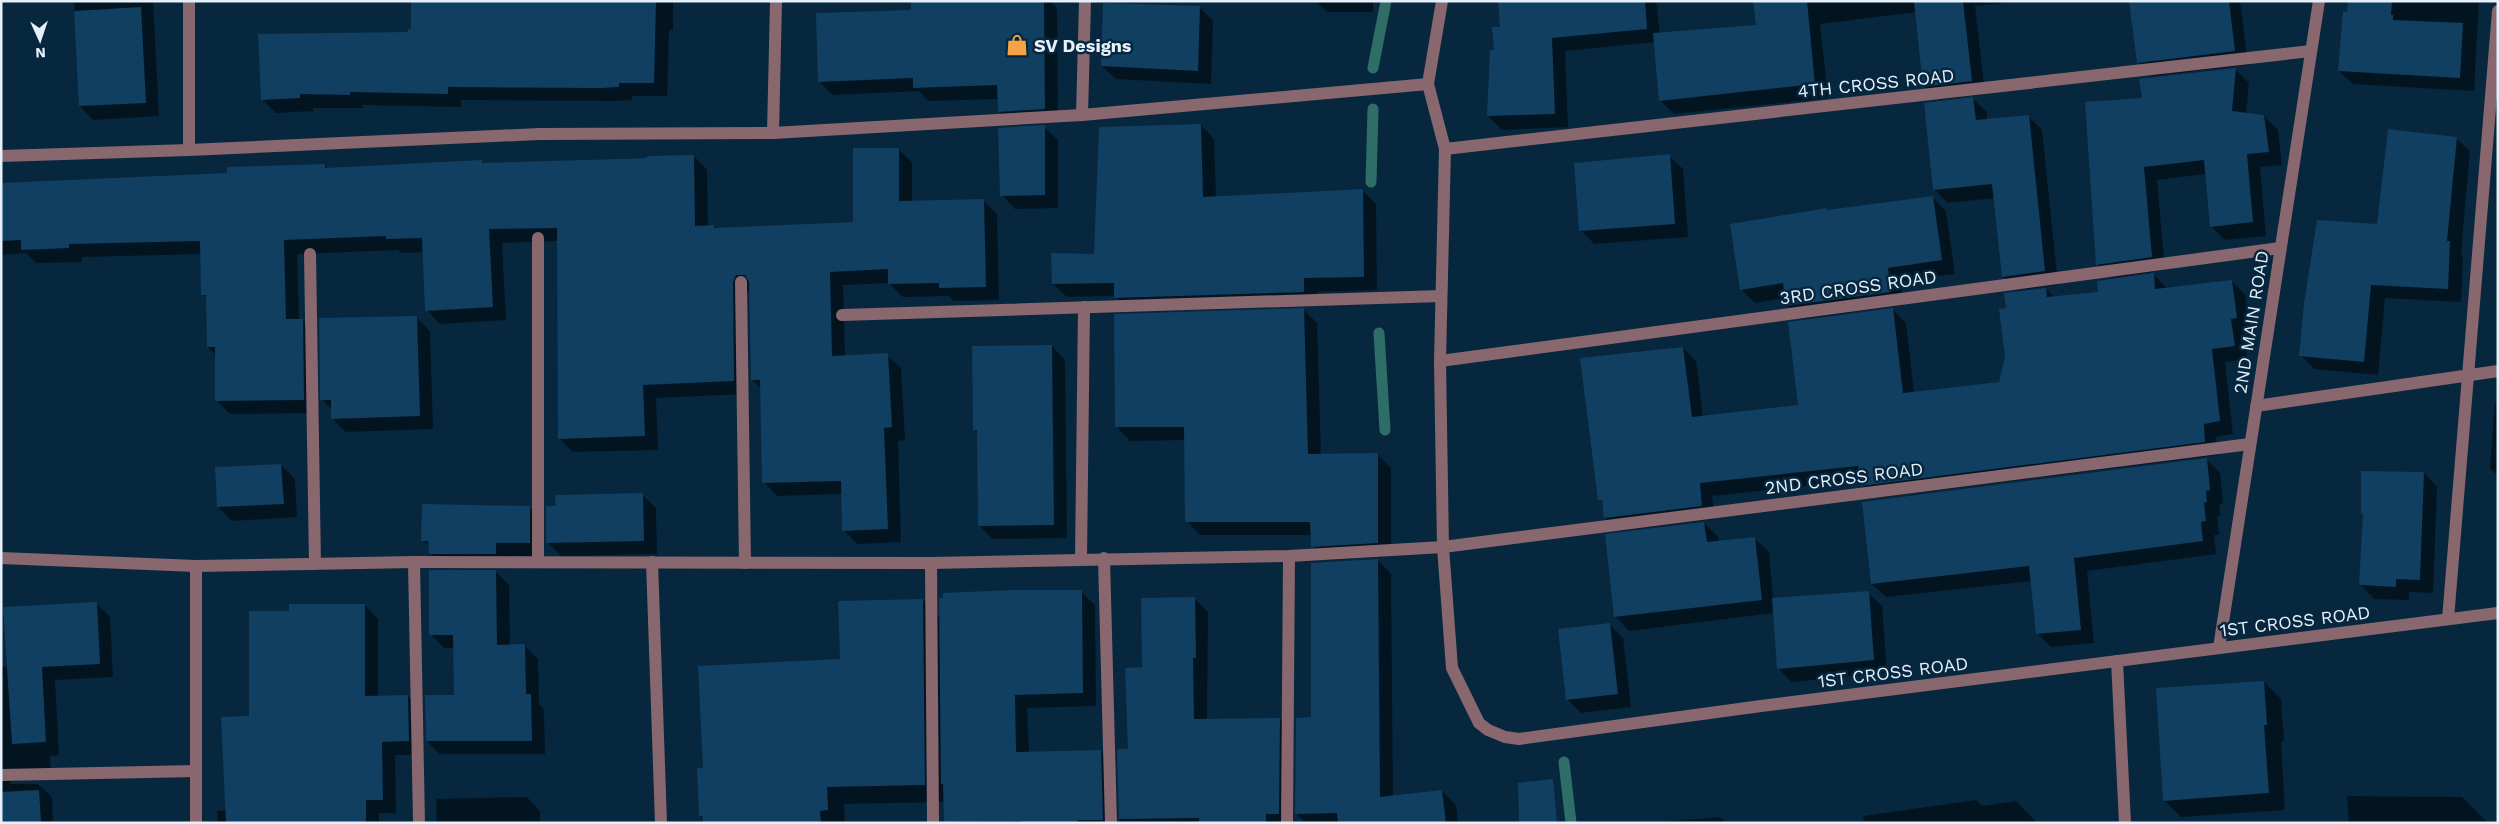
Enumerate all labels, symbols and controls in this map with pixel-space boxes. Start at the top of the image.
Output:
north arrow [15,15,65,65]
shop icon: SV Designs [1004,32,1030,58]
place label: SV Designs [1034,35,1132,56]
text: N [35,45,46,61]
street label: 4TH CROSS ROAD [1797,64,1955,102]
street label: 2ND MAIN ROAD [2229,249,2273,395]
street label: 3RD CROSS ROAD [1778,266,1938,308]
street label: 2ND CROSS ROAD [1764,458,1924,498]
street label: 1ST CROSS ROAD [2219,601,2371,641]
street label: 1ST CROSS ROAD [1817,652,1969,692]

